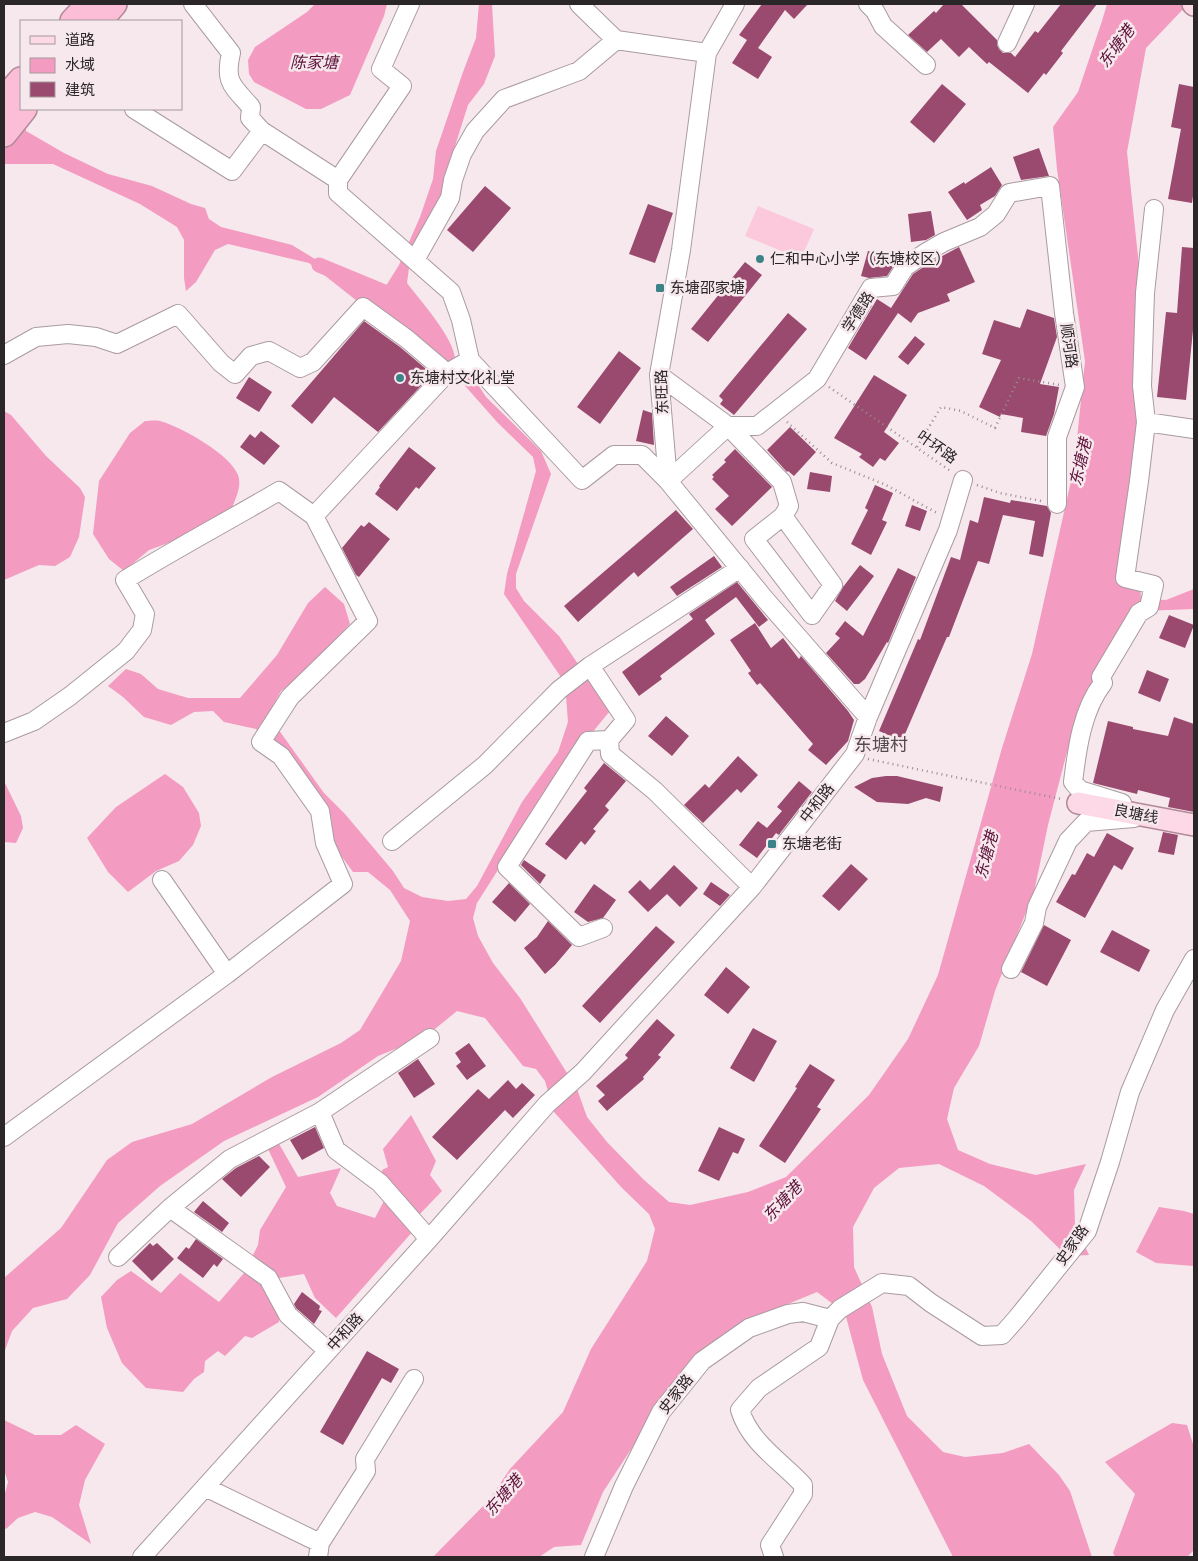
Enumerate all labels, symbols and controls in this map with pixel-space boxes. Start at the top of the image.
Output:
water label: 东塘港 [1094,19,1140,71]
legend [20,20,182,110]
text: 道路 [65,30,95,49]
water label: 陈家塘 [290,52,341,72]
text: 水域 [65,55,95,74]
text: 建筑 [65,80,95,99]
place label: 仁和中心小学（东塘校区） [770,249,950,268]
marker: 仁和中心小学（东塘校区） [754,253,766,265]
place label: 东塘邵家塘 [670,278,745,297]
marker: 东塘邵家塘 [654,282,666,294]
street label: 学德路 [837,288,878,336]
street label: 顺河路 [1057,322,1082,370]
place label: 东塘村文化礼堂 [410,368,515,387]
street label: 东旺路 [651,369,672,415]
marker: 东塘村文化礼堂 [394,372,406,384]
street label: 叶环路 [913,426,961,467]
water label: 东塘港 [1065,434,1096,488]
district label: 东塘村 [854,733,908,756]
street label: 中和路 [795,779,838,826]
street label: 良塘线 [1112,800,1160,827]
water label: 东塘港 [970,827,1002,881]
place label: 东塘老街 [782,834,842,853]
marker: 东塘老街 [766,838,778,850]
water label: 东塘港 [758,1175,807,1225]
street label: 史家路 [1051,1221,1092,1269]
street label: 中和路 [323,1309,367,1355]
street label: 史家路 [654,1370,697,1417]
water label: 东塘港 [480,1469,528,1520]

